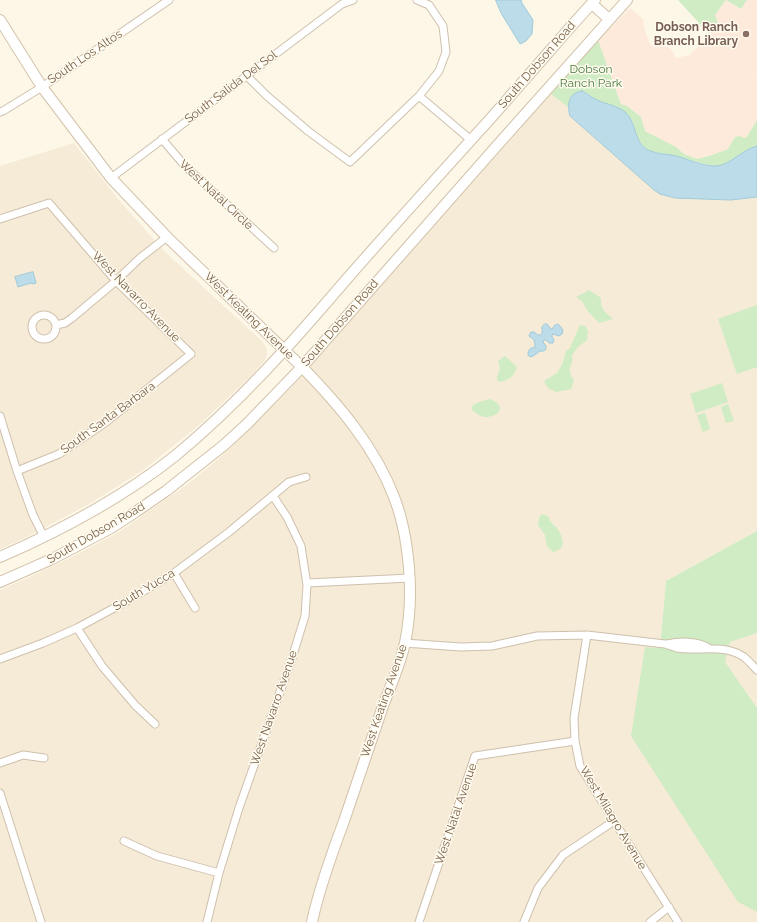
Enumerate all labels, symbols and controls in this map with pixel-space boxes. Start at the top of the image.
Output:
street label: South Dobson Road [495,19,579,111]
place label: Dobson Ranch Branch Library [654,20,738,48]
street label: South Los Altos [45,27,125,87]
marker: Dobson Ranch Branch Library [741,29,751,39]
street label: South Salida Del Sol [182,48,280,126]
park label: Dobson Ranch Park [560,62,622,90]
street label: West Natal Circle [176,157,256,233]
street label: West Navarro Avenue [89,249,183,345]
street label: West Keating Avenue [201,270,297,362]
street label: South Dobson Road [298,277,382,369]
street label: South Santa Barbara [58,379,158,457]
street label: South Dobson Road [45,499,147,567]
street label: South Yucca [111,566,177,614]
street label: West Keating Avenue [358,643,410,759]
street label: West Navarro Avenue [248,649,300,767]
street label: West Natal Avenue [432,761,480,867]
street label: West Milagro Avenue [576,764,650,872]

